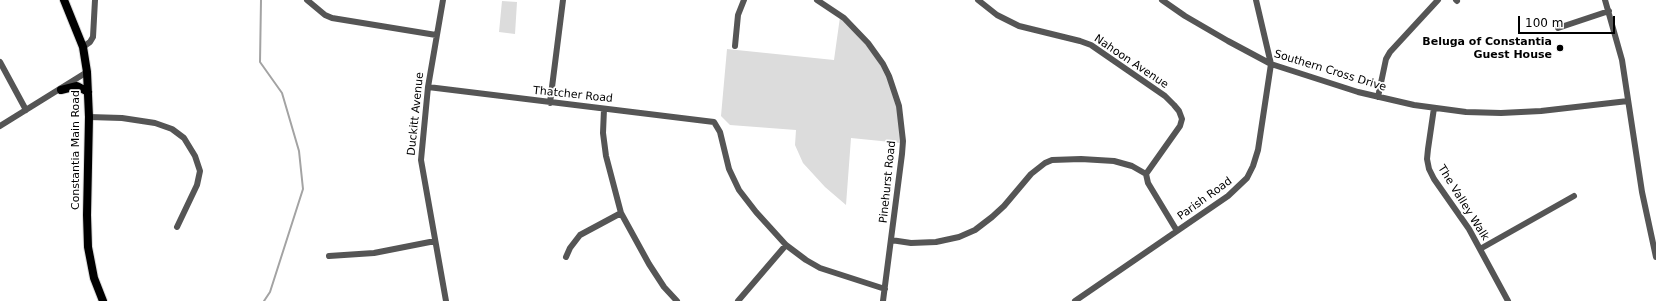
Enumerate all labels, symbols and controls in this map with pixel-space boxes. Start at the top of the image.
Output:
scale bar [1520,8,1617,34]
text: 100 m [1525,16,1563,30]
street label: Nahoon Avenue [1091,32,1171,92]
place label: Beluga of Constantia Guest House [1422,35,1552,61]
marker: Beluga of Constantia Guest House [1555,43,1565,53]
street label: Southern Cross Drive [1272,48,1388,94]
street label: Duckitt Avenue [405,72,427,156]
street label: Thatcher Road [532,84,614,106]
street label: Constantia Main Road [69,90,83,210]
street label: Pinehurst Road [877,140,899,224]
street label: The Valley Walk [1434,163,1492,243]
street label: Parish Road [1175,175,1235,223]

